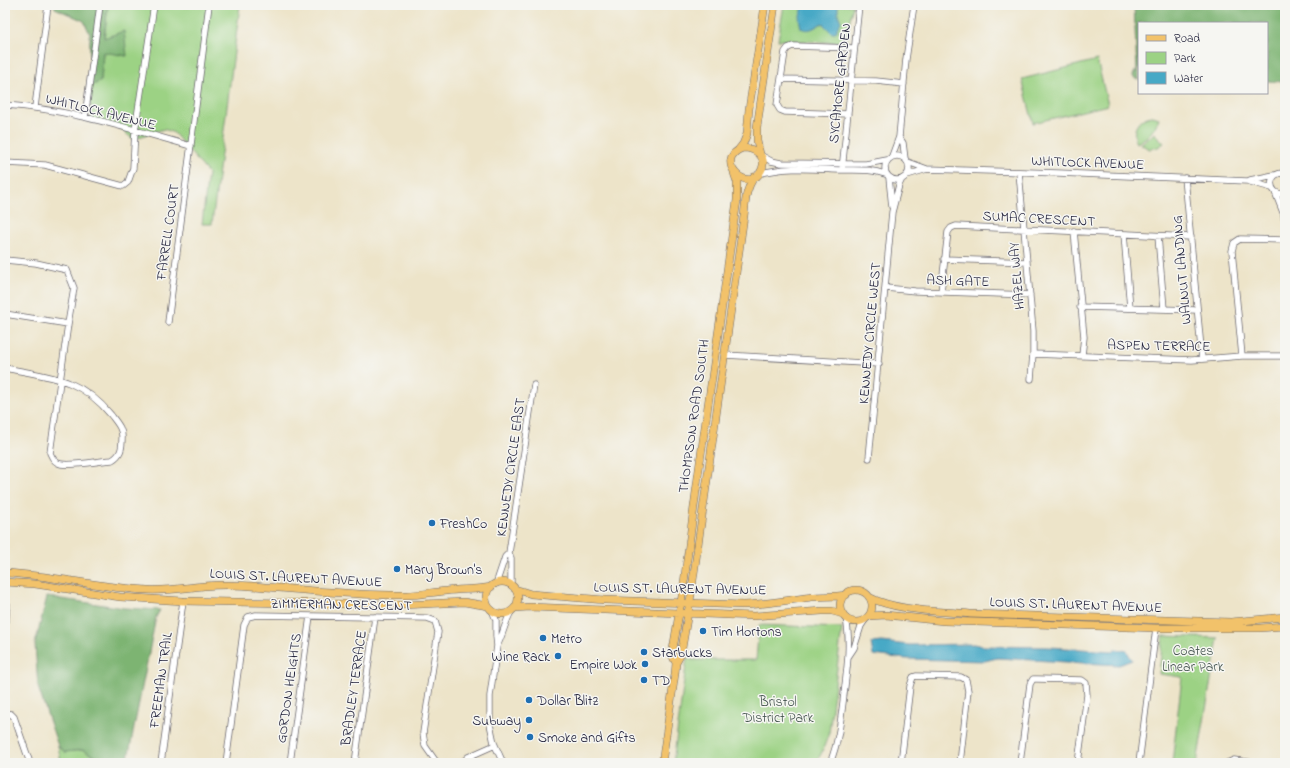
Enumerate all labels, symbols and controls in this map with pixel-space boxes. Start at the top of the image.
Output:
street label: SYCAMORE GARDEN [824,22,857,144]
legend [1138,22,1268,94]
text: Road [1174,30,1200,48]
text: Park [1174,50,1196,68]
text: Water [1174,70,1203,88]
street label: WHITLOCK AVENUE [43,89,158,136]
street label: WHITLOCK AVENUE [1031,151,1145,176]
street label: FARRELL COURT [151,183,186,282]
street label: SUMAC CRESCENT [982,206,1096,233]
street label: WALNUT LANDING [1167,214,1198,325]
street label: HAZEL WAY [1004,241,1031,311]
street label: KENNEDY CIRCLE WEST [854,262,887,405]
street label: ASH GATE [926,270,990,293]
street label: ASPEN TERRACE [1107,335,1211,358]
street label: THOMPSON ROAD SOUTH [673,338,716,494]
street label: KENNEDY CIRCLE EAST [491,397,532,538]
place label: FreshCo [439,514,487,535]
marker: FreshCo [427,518,437,528]
place label: Mary Brown's [405,560,482,582]
street label: LOUIS ST. LAURENT AVENUE [209,563,383,594]
marker: Mary Brown's [392,564,402,574]
street label: LOUIS ST. LAURENT AVENUE [593,577,766,602]
street label: LOUIS ST. LAURENT AVENUE [989,592,1163,619]
street label: ZIMMERMAN CRESCENT [270,594,412,617]
place label: Tim Hortons [711,622,782,643]
marker: Tim Hortons [698,626,708,636]
street label: BRADLEY TERRACE [336,629,373,748]
place label: Metro [551,629,582,650]
street label: FREEMAN TRAIL [144,630,179,731]
street label: GORDON HEIGHTS [271,632,308,744]
marker: Metro [538,633,548,643]
park label: Coates Linear Park [1162,641,1225,678]
place label: Starbucks [652,643,712,664]
place label: Wine Rack [492,647,551,668]
marker: Starbucks [639,647,649,657]
marker: Wine Rack [553,651,563,661]
place label: Empire Wok [570,655,638,676]
marker: Empire Wok [640,659,650,669]
place label: TD [652,671,670,692]
marker: TD [639,675,649,685]
place label: Dollar Blitz [536,691,598,712]
park label: Bristol District Park [741,692,814,729]
marker: Dollar Blitz [524,695,534,705]
place label: Subway [472,711,521,733]
marker: Subway [524,715,534,725]
place label: Smoke and Gifts [538,728,636,749]
marker: Smoke and Gifts [525,732,535,742]

